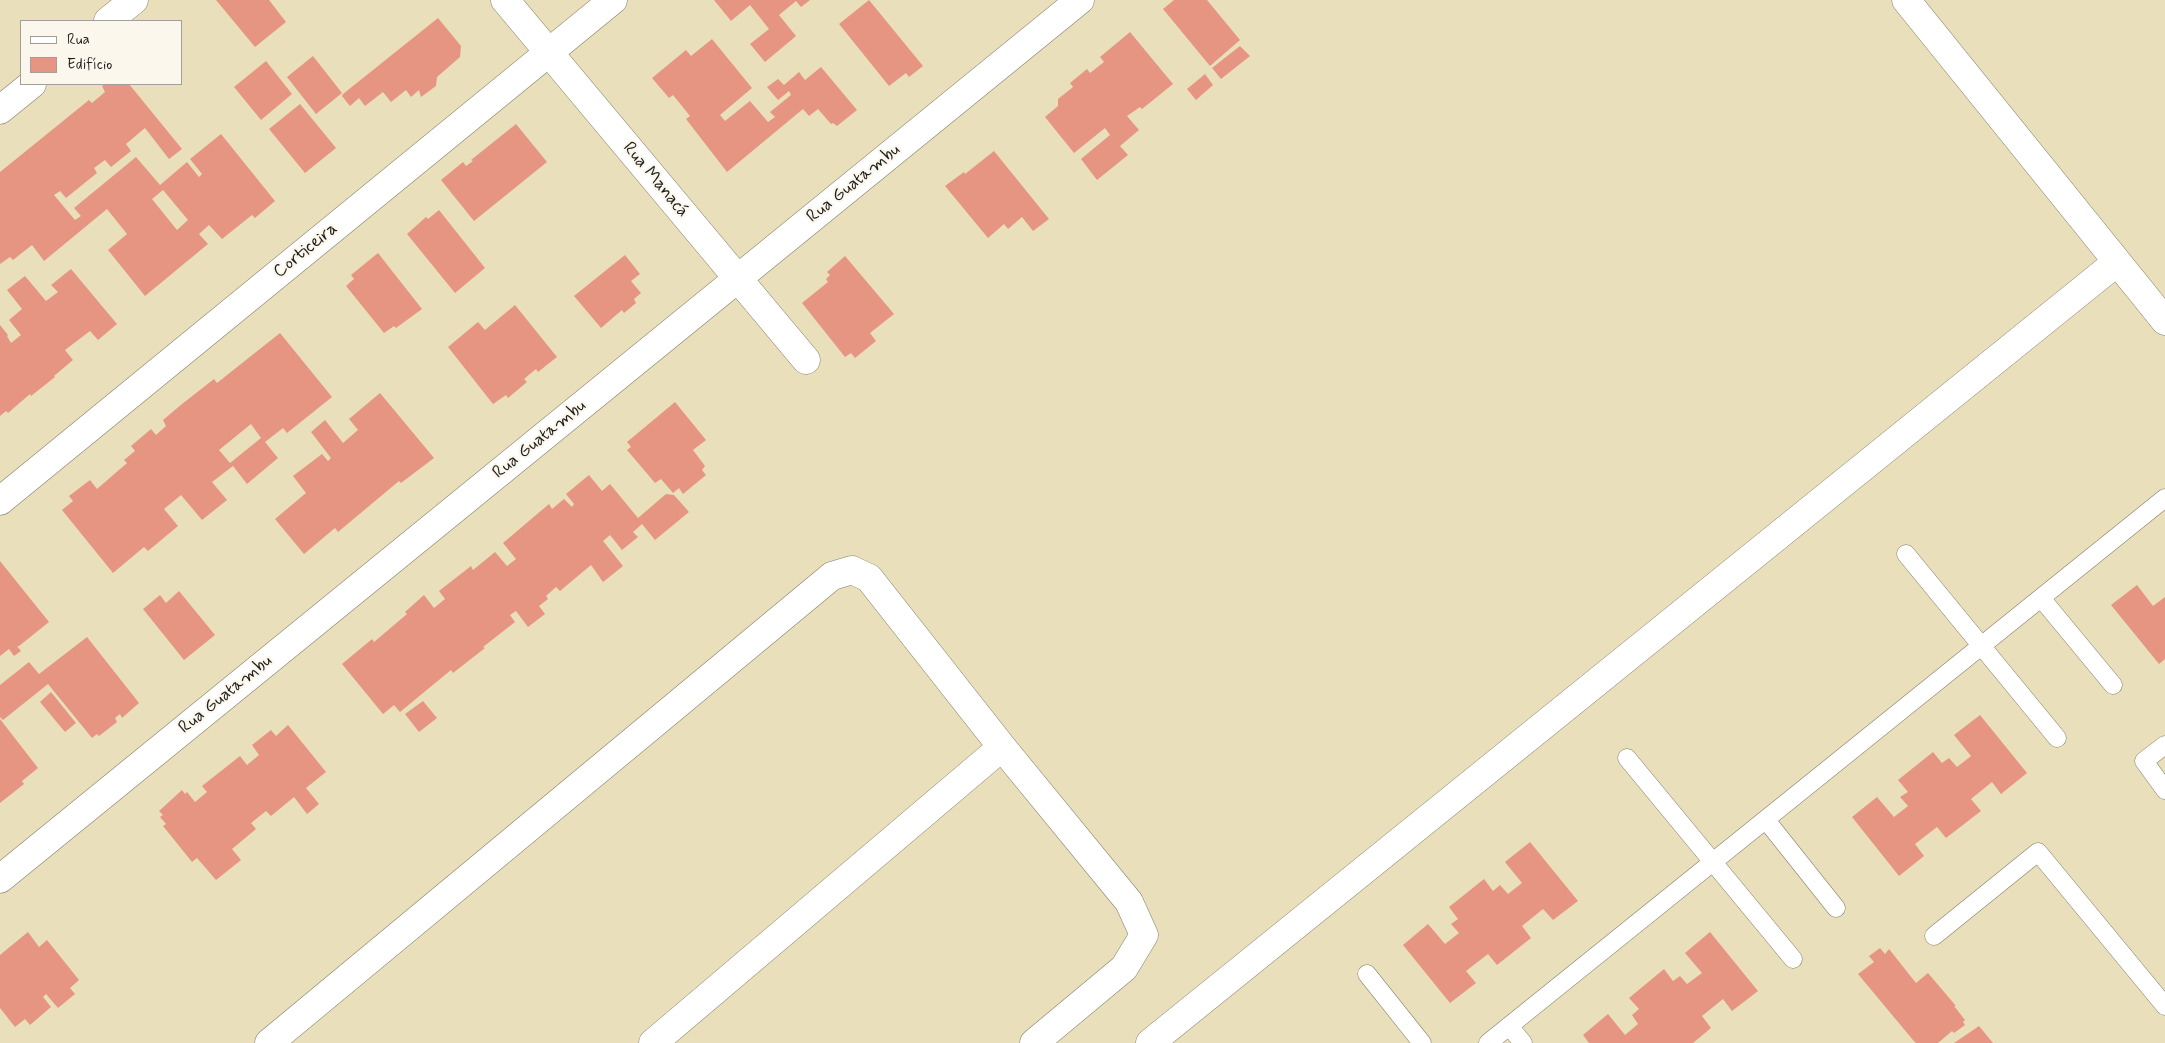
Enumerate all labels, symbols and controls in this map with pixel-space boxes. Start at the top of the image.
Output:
legend [20,20,182,85]
text: Rua [67,30,90,50]
text: Edifício [67,55,112,75]
street label: Rua Manacá [617,138,693,222]
street label: Rua Guatambu [803,140,905,228]
street label: Corticeira [270,219,342,283]
street label: Rua Guatambu [489,396,591,484]
street label: Rua Guatambu [175,651,277,739]

